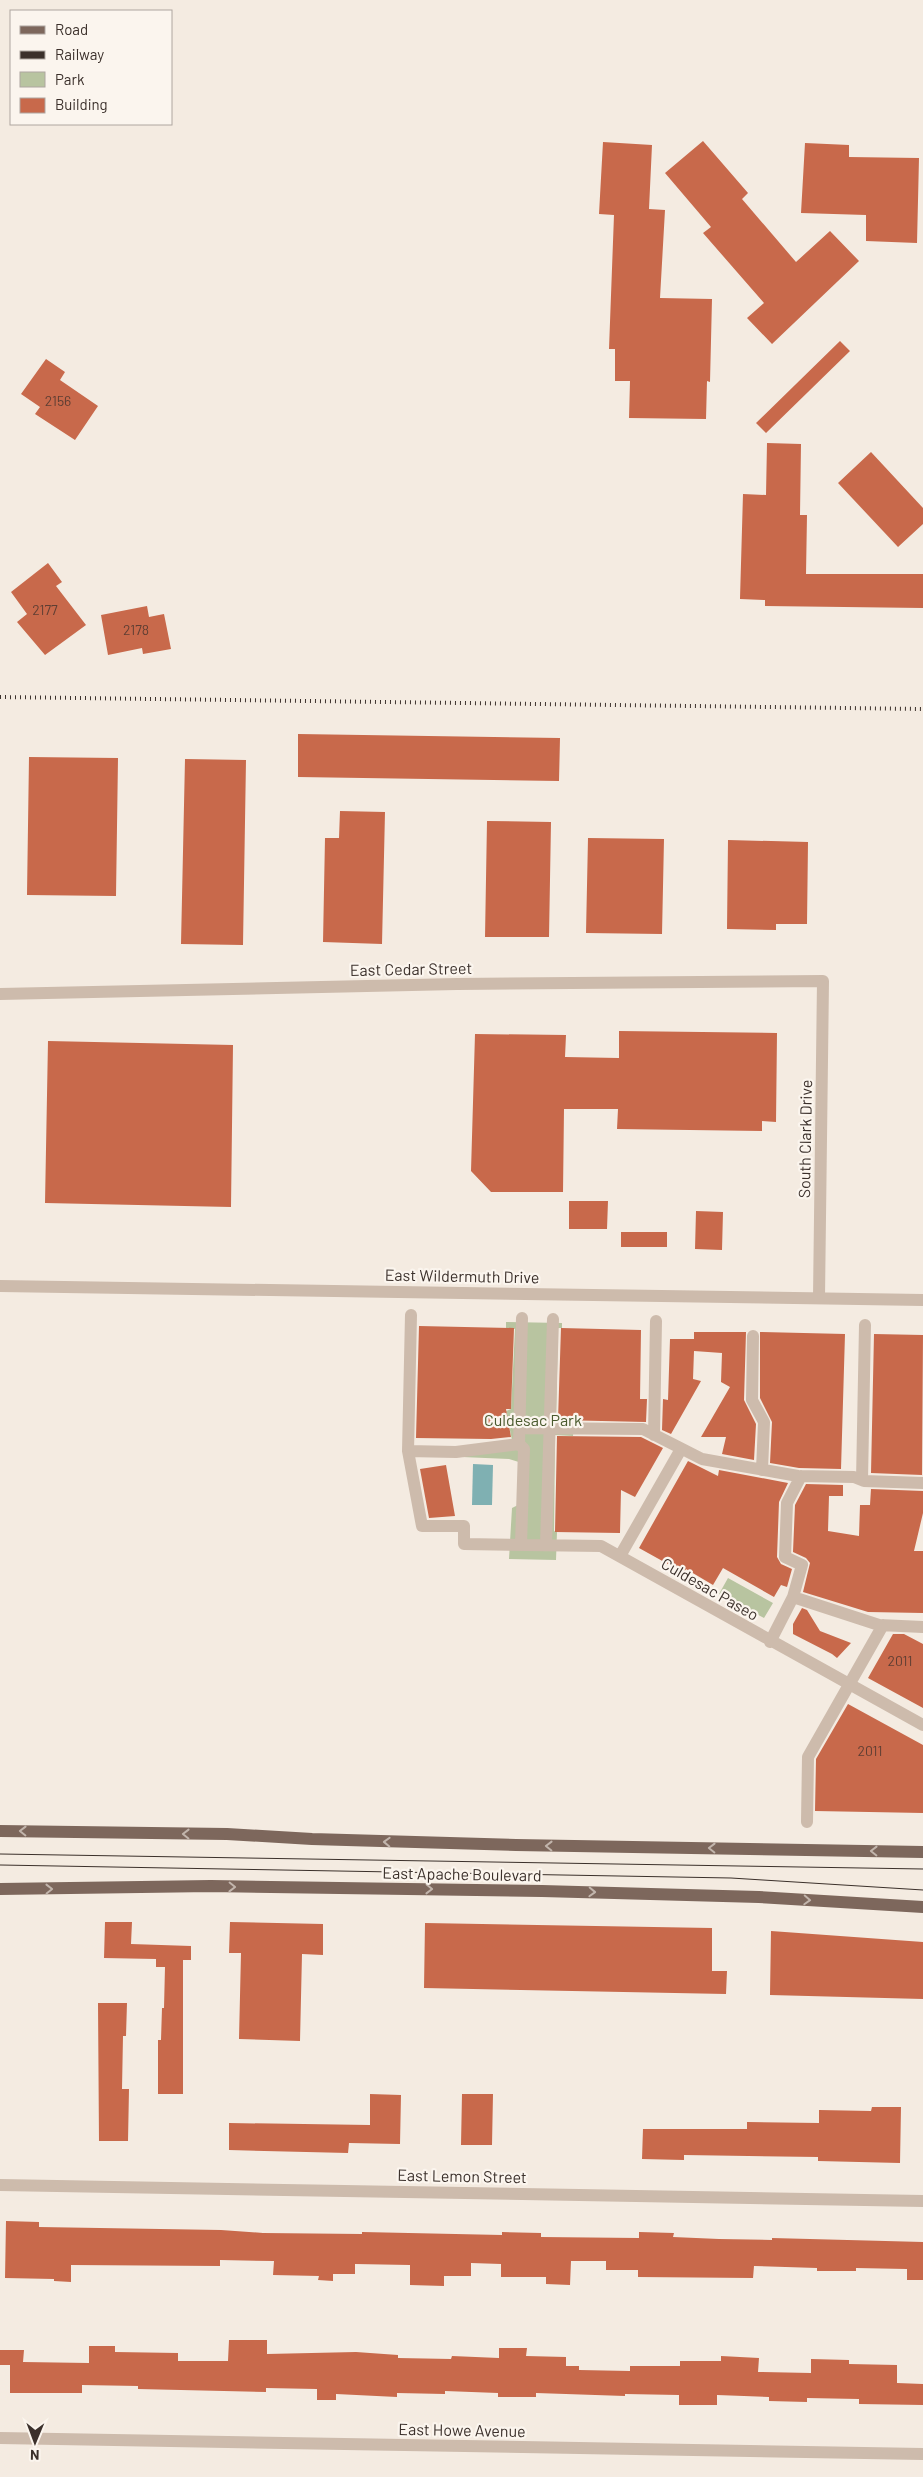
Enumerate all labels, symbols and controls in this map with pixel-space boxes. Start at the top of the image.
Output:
legend [10,10,172,125]
text: Road [55,20,88,38]
text: Railway [55,45,104,63]
text: Park [55,70,85,88]
text: Building [55,95,108,113]
house number: 2156 [45,392,71,409]
house number: 2177 [32,601,58,618]
house number: 2178 [123,621,149,638]
street label: East Cedar Street [350,958,472,979]
street label: South Clark Drive [794,1080,815,1198]
street label: East Wildermuth Drive [385,1265,539,1286]
park label: Culdesac Park [484,1410,582,1429]
street label: Culdesac Paseo [658,1553,762,1624]
house number: 2011 [888,1652,912,1669]
house number: 2011 [858,1742,882,1759]
one-way arrow [19,1826,27,1836]
one-way arrow [182,1829,190,1839]
one-way arrow [383,1836,391,1847]
one-way arrow [545,1841,553,1851]
one-way arrow [708,1843,716,1854]
one-way arrow [870,1846,878,1856]
street label: East Apache Boulevard [382,1863,542,1884]
one-way arrow [228,1881,236,1892]
one-way arrow [45,1884,53,1894]
one-way arrow [426,1884,434,1894]
one-way arrow [588,1887,596,1897]
one-way arrow [803,1894,811,1905]
street label: East Lemon Street [397,2165,527,2186]
north arrow [10,2417,60,2467]
street label: East Howe Avenue [398,2419,526,2440]
text: N [30,2447,40,2464]

